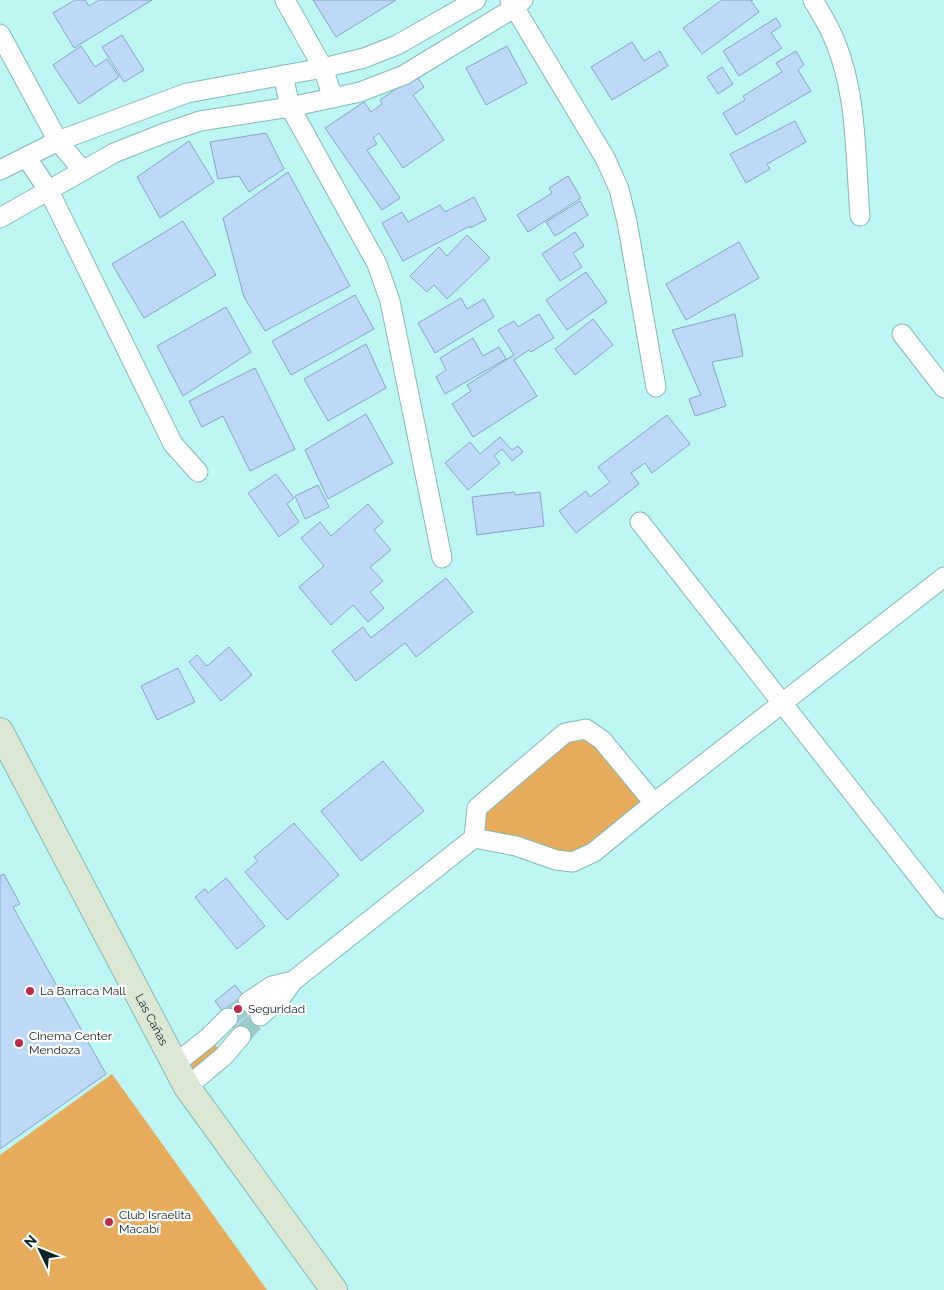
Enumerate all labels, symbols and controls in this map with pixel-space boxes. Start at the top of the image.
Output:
place label: La Barraca Mall [40,984,127,998]
marker: La Barraca Mall [24,985,36,997]
street label: Las Cañas [132,991,171,1048]
place label: Seguridad [248,1002,305,1016]
marker: Seguridad [232,1003,244,1015]
place label: Cinema Center Mendoza [29,1029,113,1057]
marker: Cinema Center Mendoza [13,1037,25,1049]
place label: Club Israelita Macabí [119,1208,191,1236]
marker: Club Israelita Macabí [103,1216,115,1228]
north arrow [15,1225,65,1275]
text: N [21,1232,40,1250]

